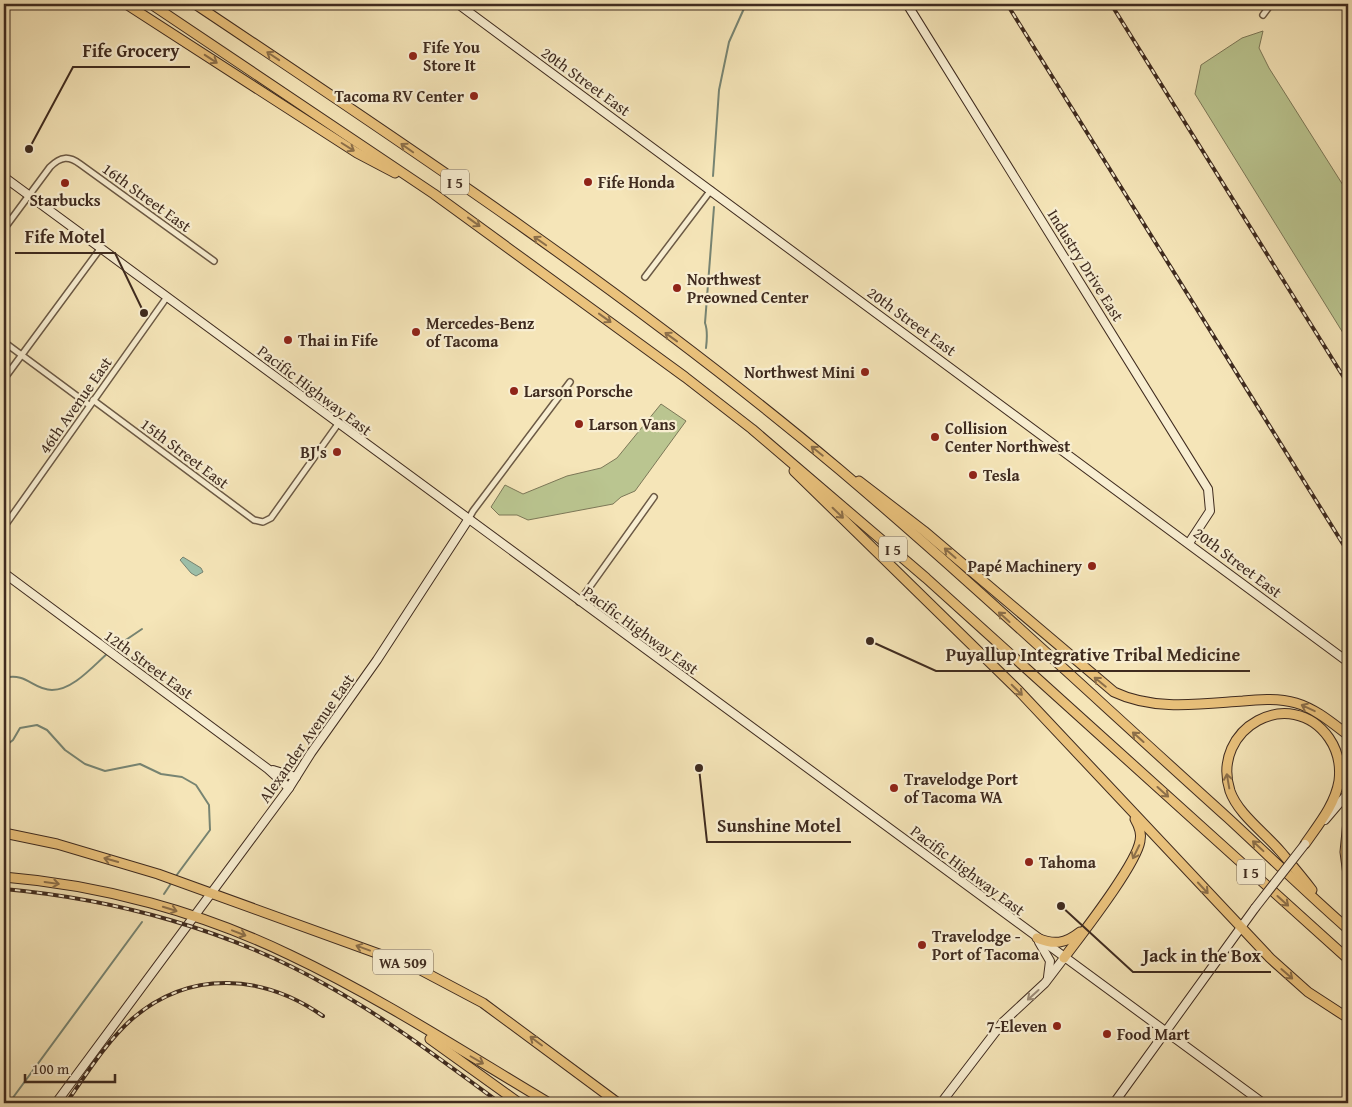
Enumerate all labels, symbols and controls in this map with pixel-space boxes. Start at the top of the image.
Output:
callout: Fife Grocery [73,34,190,67]
place label: Fife You Store It [423,35,481,77]
text: Fife Grocery [82,37,180,64]
street label: 20th Street East [536,40,636,122]
marker: Fife You Store It [407,50,419,62]
one-way arrow [266,51,280,61]
one-way arrow [204,54,218,64]
place label: Tacoma RV Center [335,84,465,108]
marker: Tacoma RV Center [468,90,480,102]
one-way arrow [340,142,354,152]
one-way arrow [400,143,414,153]
street label: 16th Street East [97,156,197,238]
road number: I 5 [441,170,469,194]
place label: Fife Honda [598,170,675,194]
marker: Fife Honda [582,176,594,188]
marker: Starbucks [59,177,71,189]
place label: Starbucks [29,188,101,212]
street label: Industry Drive East [1042,204,1130,326]
one-way arrow [467,217,480,228]
callout: Fife Motel [15,220,115,253]
text: Fife Motel [25,223,106,250]
one-way arrow [533,236,547,246]
place label: Northwest Preowned Center [687,267,809,309]
street label: 20th Street East [862,280,962,362]
marker: Northwest Preowned Center [671,282,683,294]
place label: Mercedes-Benz of Tacoma [426,311,535,353]
one-way arrow [598,313,611,324]
marker: Mercedes-Benz of Tacoma [410,326,422,338]
place label: Thai in Fife [298,328,378,352]
one-way arrow [664,332,678,342]
marker: Thai in Fife [282,334,294,346]
street label: Pacific Highway East [253,339,378,441]
street label: 46th Avenue East [33,351,118,459]
place label: Northwest Mini [744,360,855,384]
marker: Northwest Mini [859,366,871,378]
place label: Larson Porsche [524,379,633,403]
marker: Larson Porsche [508,385,520,397]
street label: 15th Street East [136,412,235,494]
place label: Larson Vans [589,412,676,436]
place label: Collision Center Northwest [945,416,1070,458]
marker: Larson Vans [573,418,585,430]
marker: Collision Center Northwest [929,431,941,443]
place label: BJ's [300,440,327,464]
marker: BJ's [331,446,343,458]
one-way arrow [811,446,824,457]
place label: Tesla [983,463,1021,487]
marker: Tesla [967,469,979,481]
one-way arrow [832,507,845,519]
street label: 20th Street East [1189,521,1288,603]
road number: I 5 [879,536,907,562]
one-way arrow [944,548,957,559]
place label: Papé Machinery [968,554,1083,578]
marker: Papé Machinery [1086,560,1098,572]
street label: Pacific Highway East [578,580,704,680]
one-way arrow [998,611,1011,623]
street label: 12th Street East [99,623,199,705]
callout: Puyallup Integrative Tribal Medicine [936,638,1250,671]
text: Puyallup Integrative Tribal Medicine [946,641,1240,668]
street label: Alexander Avenue East [252,668,360,807]
one-way arrow [1094,676,1107,687]
one-way arrow [1011,684,1023,696]
one-way arrow [1301,703,1316,713]
one-way arrow [1131,732,1144,743]
place label: Travelodge Port of Tacoma WA [904,767,1018,809]
one-way arrow [1223,774,1233,790]
marker: Travelodge Port of Tacoma WA [888,782,900,794]
one-way arrow [1156,787,1169,798]
callout: Sunshine Motel [707,809,851,842]
text: Sunshine Motel [717,812,841,839]
street label: Pacific Highway East [906,819,1031,921]
one-way arrow [1252,841,1265,852]
one-way arrow [1130,844,1140,859]
place label: Tahoma [1039,850,1097,874]
one-way arrow [103,854,119,864]
marker: Tahoma [1023,856,1035,868]
road number: I 5 [1237,860,1265,884]
one-way arrow [44,878,60,888]
one-way arrow [1197,882,1209,895]
one-way arrow [1277,895,1290,907]
one-way arrow [162,905,178,915]
place label: Travelodge - Port of Tacoma [932,924,1040,966]
one-way arrow [231,928,246,938]
marker: Travelodge - Port of Tacoma [916,939,928,951]
callout: Jack in the Box [1133,939,1271,972]
text: Jack in the Box [1140,942,1261,969]
one-way arrow [356,943,372,952]
road number: WA 509 [373,950,433,974]
one-way arrow [1281,968,1294,979]
one-way arrow [1026,989,1039,1001]
place label: 7-Eleven [986,1014,1048,1038]
marker: 7-Eleven [1051,1020,1063,1032]
place label: Food Mart [1117,1022,1190,1046]
marker: Food Mart [1101,1028,1113,1040]
one-way arrow [530,1036,543,1047]
scale bar [25,1052,115,1084]
one-way arrow [469,1056,483,1066]
text: 100 m [32,1058,70,1079]

